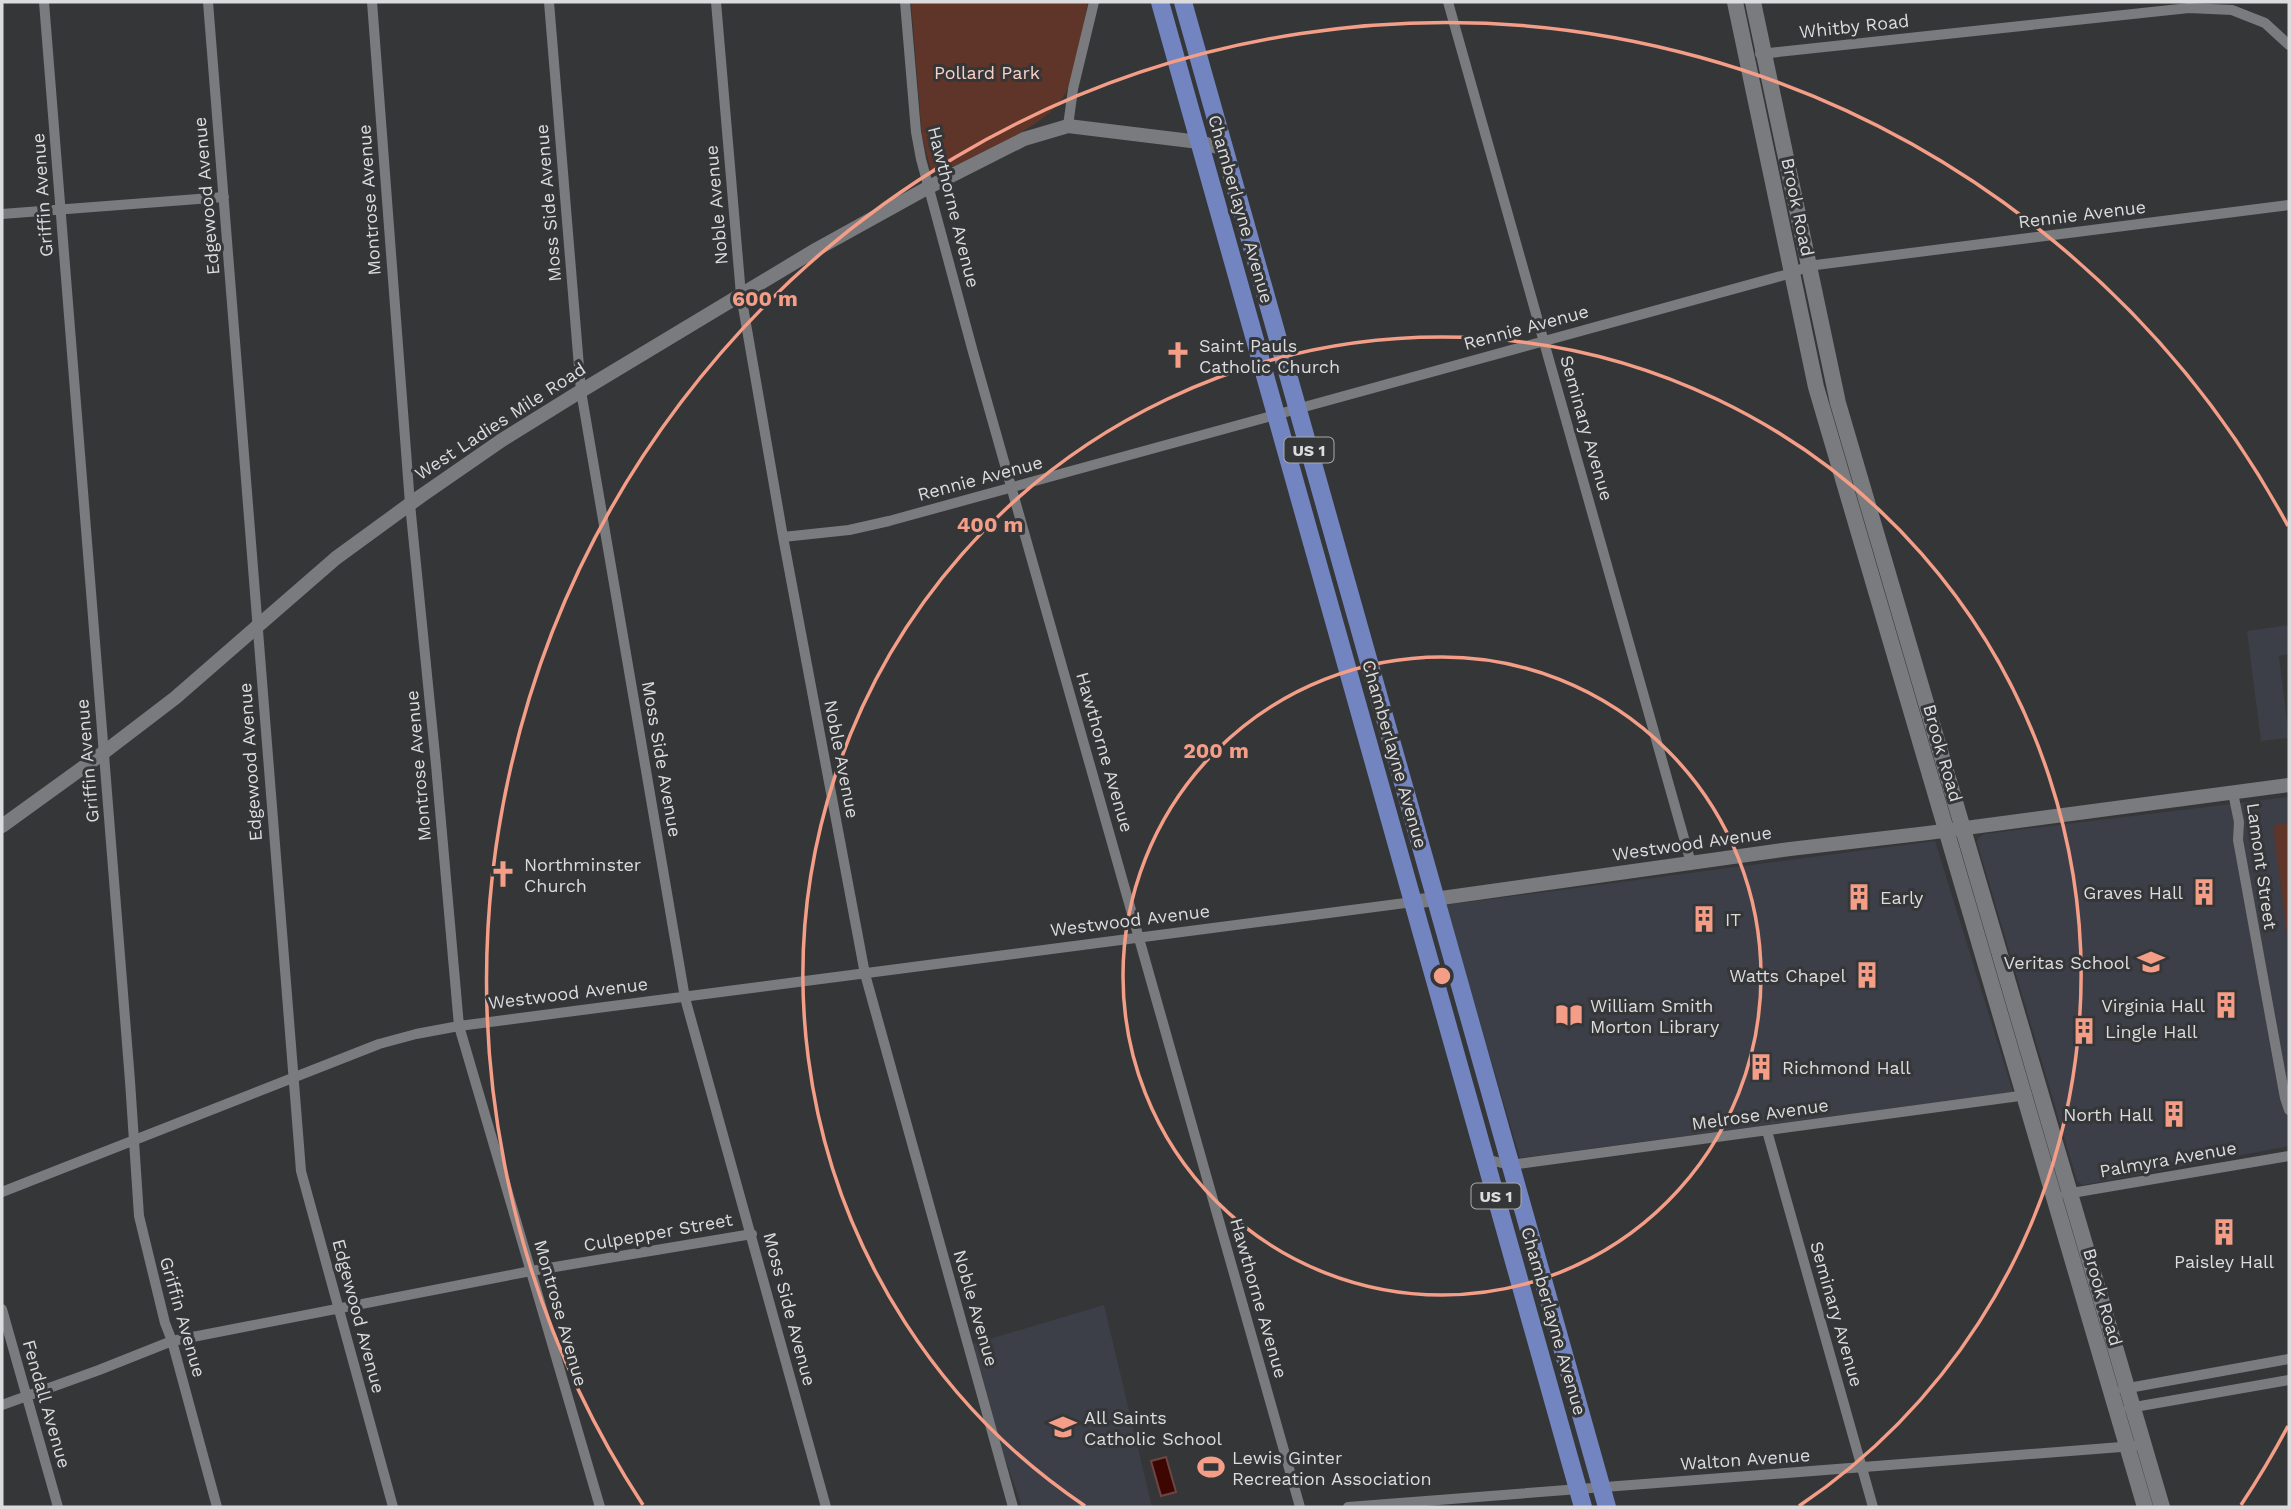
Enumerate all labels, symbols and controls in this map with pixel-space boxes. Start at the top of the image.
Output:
street label: Whitby Road [1798,10,1910,42]
park label: Pollard Park [934,62,1040,83]
street label: Chamberlayne Avenue [1204,112,1278,306]
street label: Edgewood Avenue [189,116,223,276]
street label: Moss Side Avenue [531,123,565,283]
street label: Montrose Avenue [353,124,385,276]
street label: Hawthorne Avenue [924,124,984,290]
street label: Griffin Avenue [27,132,57,258]
street label: Noble Avenue [700,144,732,266]
street label: Brook Road [1777,156,1819,258]
street label: Rennie Avenue [2017,196,2147,232]
text: 600 m [732,286,798,311]
street label: Rennie Avenue [1461,300,1591,354]
place label: Saint Pauls Catholic Church [1199,335,1340,377]
church icon: Saint Pauls Catholic Church [1163,340,1193,370]
street label: Seminary Avenue [1556,353,1618,503]
street label: West Ladies Mile Road [411,358,589,484]
road number: US 1 [1284,438,1334,463]
street label: Rennie Avenue [915,451,1045,505]
text: 400 m [957,512,1023,537]
street label: Chamberlayne Avenue [1358,657,1432,851]
street label: Hawthorne Avenue [1072,670,1138,834]
street label: Moss Side Avenue [638,679,686,839]
street label: Edgewood Avenue [234,682,266,842]
street label: Montrose Avenue [401,690,435,842]
street label: Griffin Avenue [71,698,103,824]
street label: Noble Avenue [820,698,864,820]
street label: Brook Road [1919,702,1967,804]
text: 200 m [1183,738,1249,763]
street label: Lamont Street [2243,801,2281,931]
street label: Westwood Avenue [1611,821,1773,865]
place label: Northminster Church [524,854,641,896]
church icon: Northminster Church [488,859,518,889]
building icon: Graves Hall [2189,877,2219,907]
building icon: Early [1844,882,1874,912]
place label: Graves Hall [2083,882,2183,903]
place label: Early [1880,887,1924,908]
street label: Westwood Avenue [1049,900,1211,940]
building icon: IT [1689,904,1719,934]
place label: IT [1725,909,1741,930]
school or university icon: Veritas School [2136,947,2166,977]
place label: Veritas School [2003,952,2130,973]
building icon: Watts Chapel [1852,960,1882,990]
centre of rings [1430,964,1454,988]
place label: Watts Chapel [1729,965,1846,986]
street label: Westwood Avenue [487,973,649,1013]
building icon: Virginia Hall [2211,990,2241,1020]
place label: William Smith Morton Library [1590,995,1720,1037]
place label: Virginia Hall [2101,995,2205,1016]
library icon: William Smith Morton Library [1554,1000,1584,1030]
building icon: Lingle Hall [2069,1016,2099,1046]
place label: Lingle Hall [2105,1021,2198,1042]
building icon: Richmond Hall [1746,1052,1776,1082]
place label: Richmond Hall [1782,1057,1911,1078]
street label: Melrose Avenue [1690,1094,1830,1134]
building icon: North Hall [2159,1099,2189,1129]
place label: North Hall [2063,1104,2153,1125]
street label: Palmyra Avenue [2098,1137,2238,1181]
road number: US 1 [1472,1184,1520,1208]
street label: Culpepper Street [582,1208,735,1255]
street label: Hawthorne Avenue [1226,1216,1292,1380]
building icon: Paisley Hall [2209,1217,2239,1247]
street label: Chamberlayne Avenue [1517,1224,1591,1418]
street label: Moss Side Avenue [759,1230,821,1388]
street label: Edgewood Avenue [328,1237,390,1395]
street label: Montrose Avenue [530,1237,592,1389]
street label: Seminary Avenue [1806,1239,1868,1389]
street label: Brook Road [2079,1246,2127,1348]
street label: Noble Avenue [949,1247,1003,1369]
place label: Paisley Hall [2174,1251,2275,1272]
street label: Griffin Avenue [156,1254,210,1380]
street label: Fendall Avenue [19,1337,75,1471]
place label: All Saints Catholic School [1084,1407,1223,1449]
school or university icon: All Saints Catholic School [1048,1412,1078,1442]
street label: Walton Avenue [1679,1444,1811,1474]
place label: Lewis Ginter Recreation Association [1232,1447,1432,1489]
sports icon: Lewis Ginter Recreation Association [1196,1452,1226,1482]

